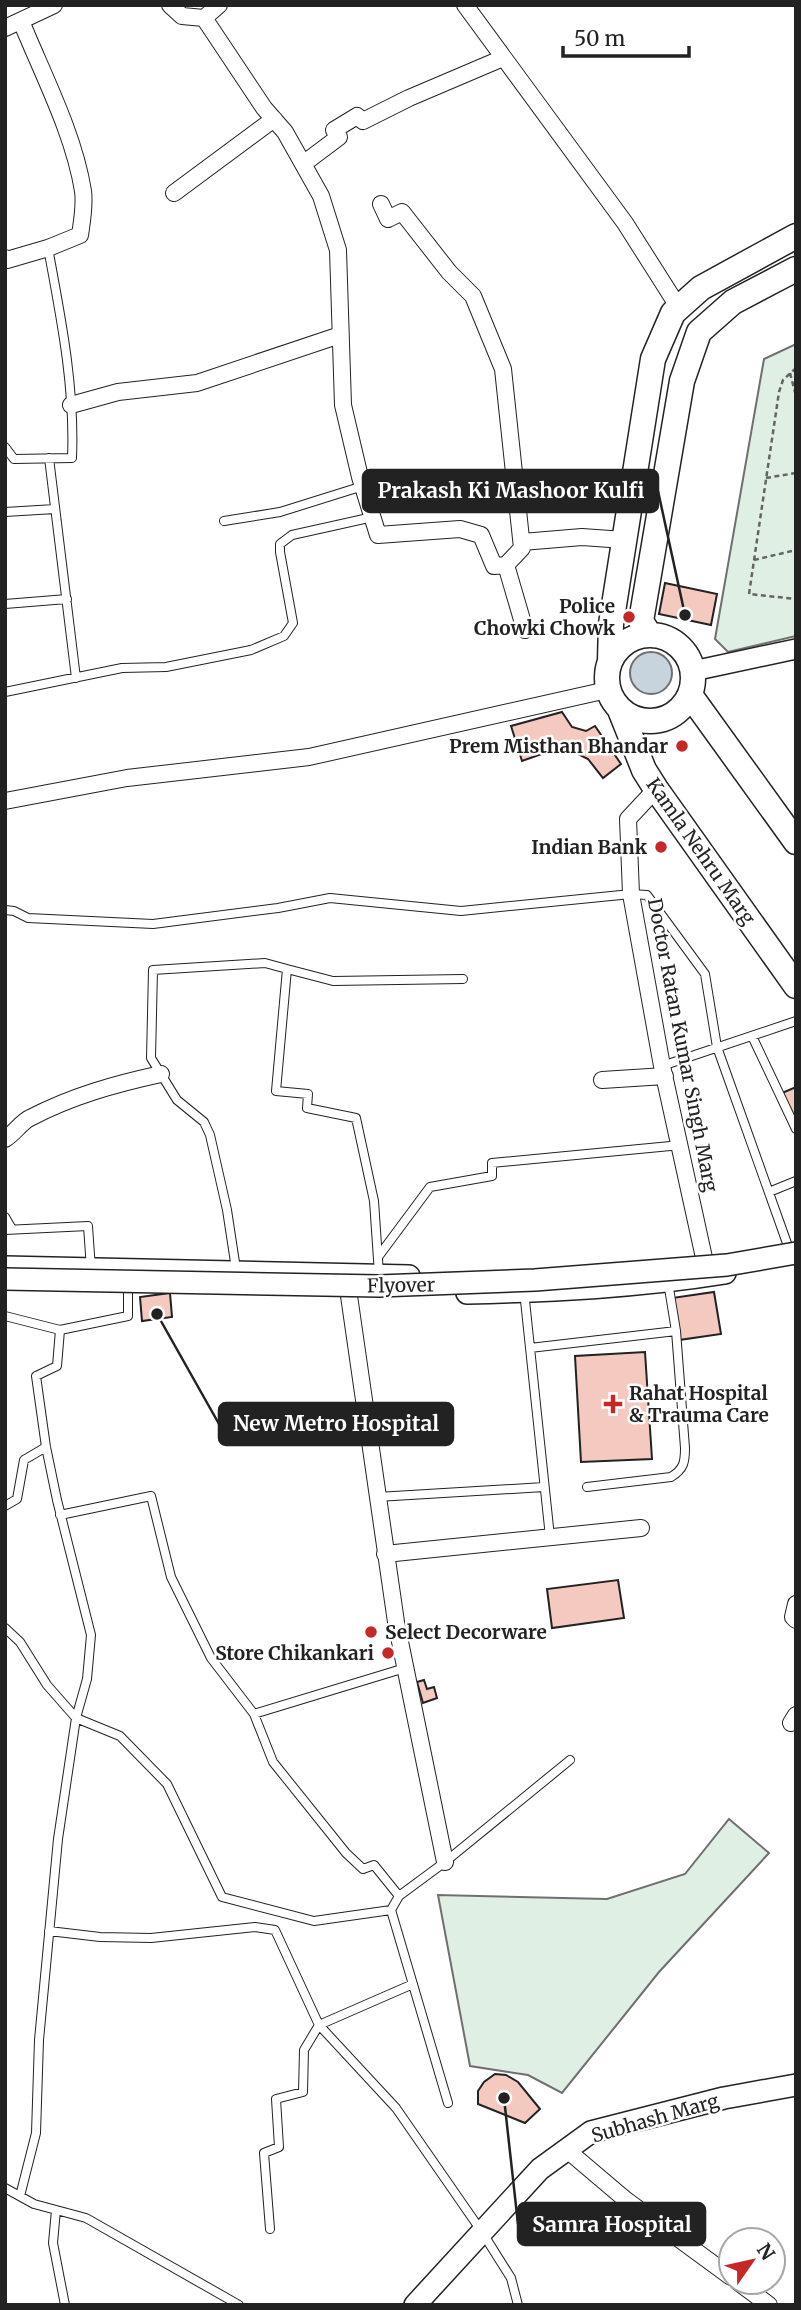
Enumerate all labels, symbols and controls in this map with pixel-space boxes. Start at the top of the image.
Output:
scale bar [563,14,689,58]
text: 50 m [574,25,625,52]
callout: Prakash Ki Mashoor Kulfi [363,470,658,512]
text: Prakash Ki Mashoor Kulfi [377,477,645,504]
place label: Police Chowki Chowk [474,594,616,640]
marker: Police Chowki Chowk [621,609,637,625]
place label: Prem Misthan Bhandar [449,734,668,758]
marker: Prem Misthan Bhandar [674,738,690,754]
street label: Kamla Nehru Marg [641,773,761,929]
place label: Indian Bank [531,835,648,859]
marker: Indian Bank [653,839,669,855]
street label: Doctor Ratan Kumar Singh Marg [643,896,723,1194]
street label: Flyover [367,1272,436,1298]
place label: Rahat Hospital & Trauma Care [629,1381,769,1427]
marker: Rahat Hospital & Trauma Care [603,1394,623,1414]
callout: New Metro Hospital [219,1403,453,1445]
text: New Metro Hospital [233,1410,439,1437]
place label: Select Decorware [385,1620,547,1644]
marker: Select Decorware [363,1624,379,1640]
place label: Store Chikankari [215,1641,374,1665]
marker: Store Chikankari [380,1645,396,1661]
street label: Subhash Marg [589,2088,722,2148]
callout: Samra Hospital [518,2203,705,2245]
text: Samra Hospital [532,2211,692,2238]
north arrow [717,2226,787,2296]
text: N [752,2239,780,2264]

